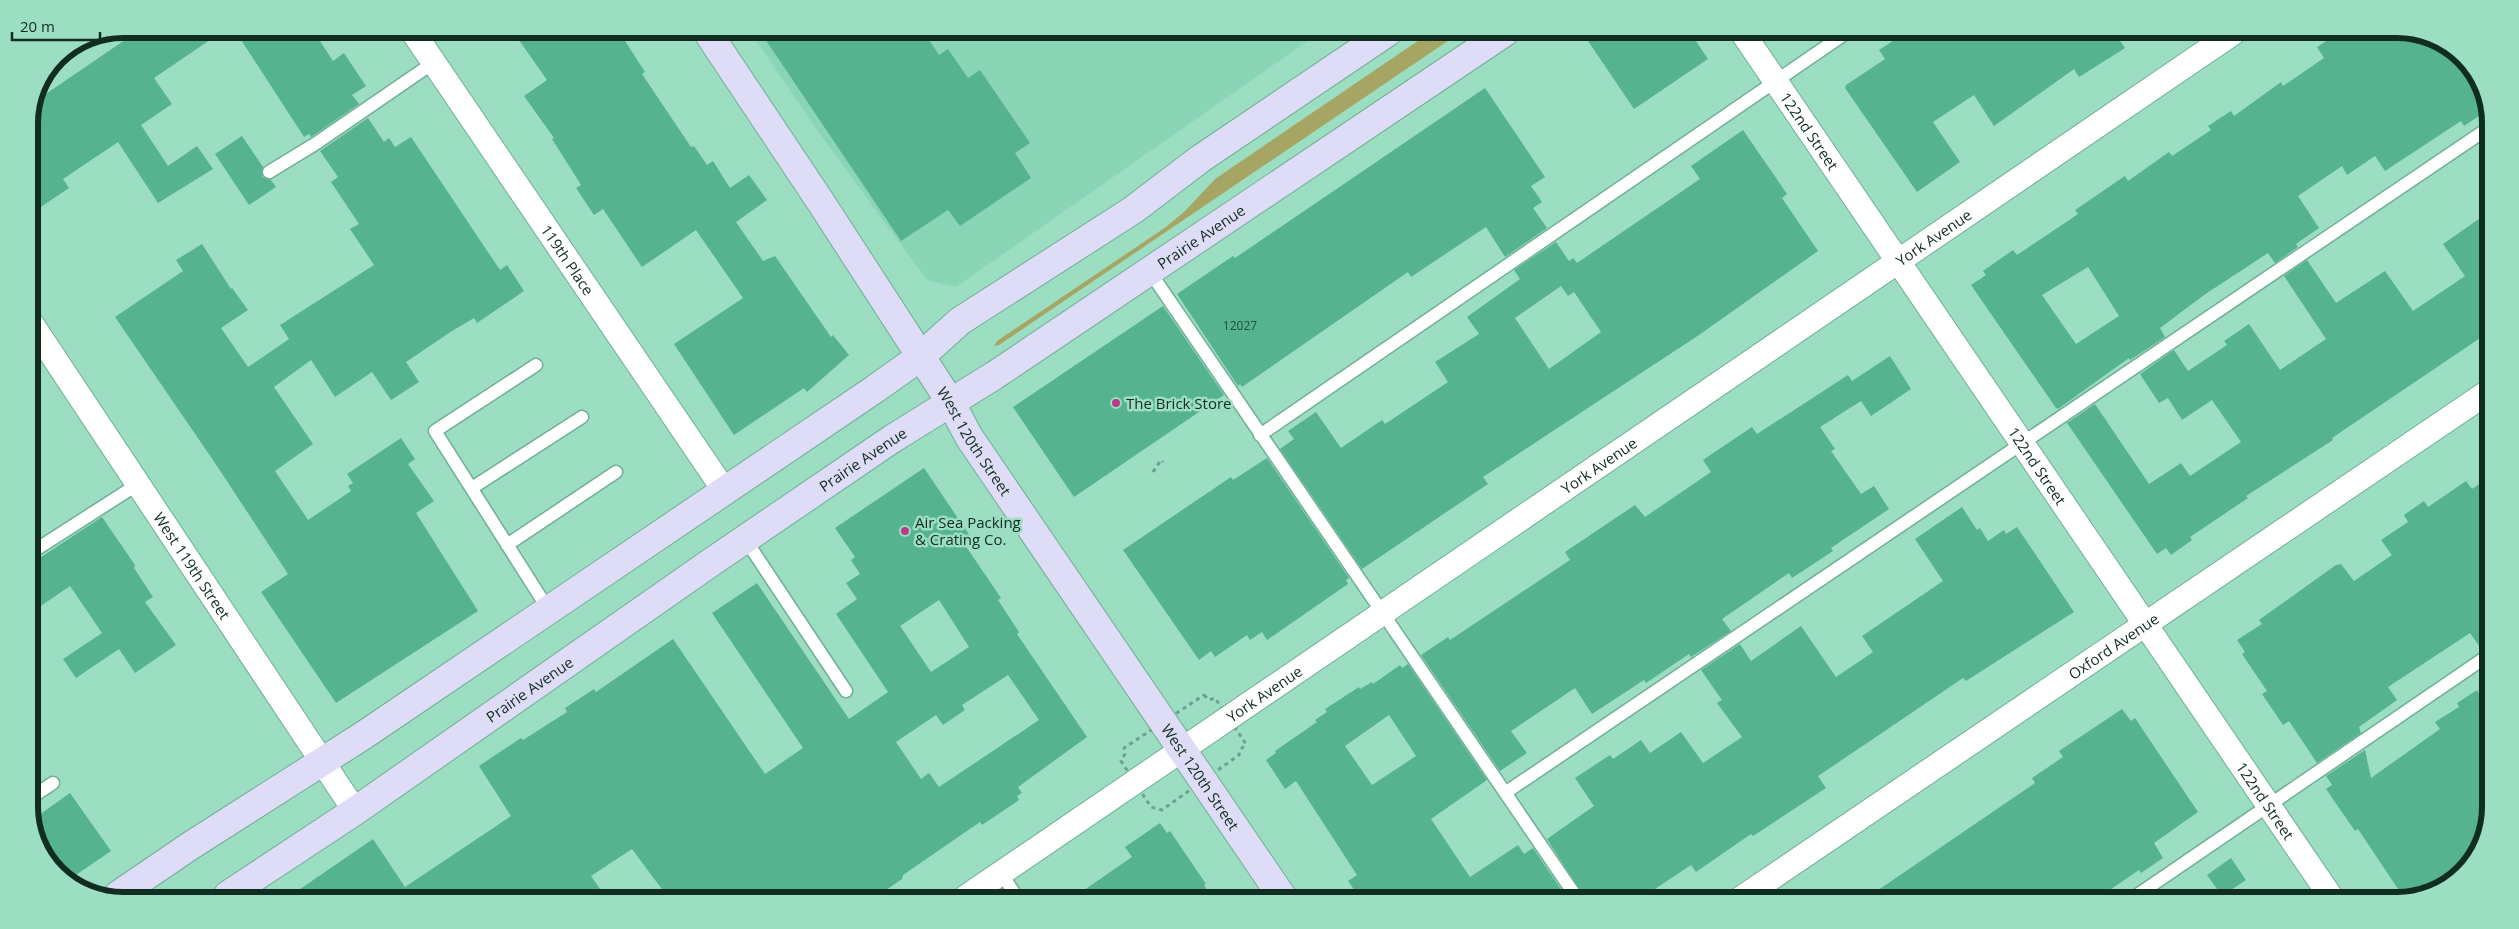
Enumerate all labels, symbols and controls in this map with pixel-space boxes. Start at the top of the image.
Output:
scale bar [12,10,100,42]
text: 20 m [20,16,55,36]
street label: 122nd Street [1776,88,1843,174]
street label: Prairie Avenue [1153,200,1249,273]
street label: York Avenue [1892,204,1975,270]
street label: 119th Place [537,221,599,299]
house number: 12027 [1223,317,1257,334]
street label: West 120th Street [933,383,1016,499]
place label: The Brick Store [1126,393,1232,413]
marker: The Brick Store [1110,397,1122,409]
street label: Prairie Avenue [815,422,910,496]
street label: 122nd Street [2004,423,2071,509]
street label: York Avenue [1557,432,1641,498]
street label: West 119th Street [149,508,235,623]
place label: Air Sea Packing & Crating Co. [915,512,1021,549]
marker: Air Sea Packing & Crating Co. [899,525,911,537]
street label: Oxford Avenue [2064,608,2162,684]
street label: Prairie Avenue [482,652,577,727]
street label: York Avenue [1222,661,1306,727]
street label: West 120th Street [1157,720,1244,834]
street label: 122nd Street [2232,758,2299,844]

